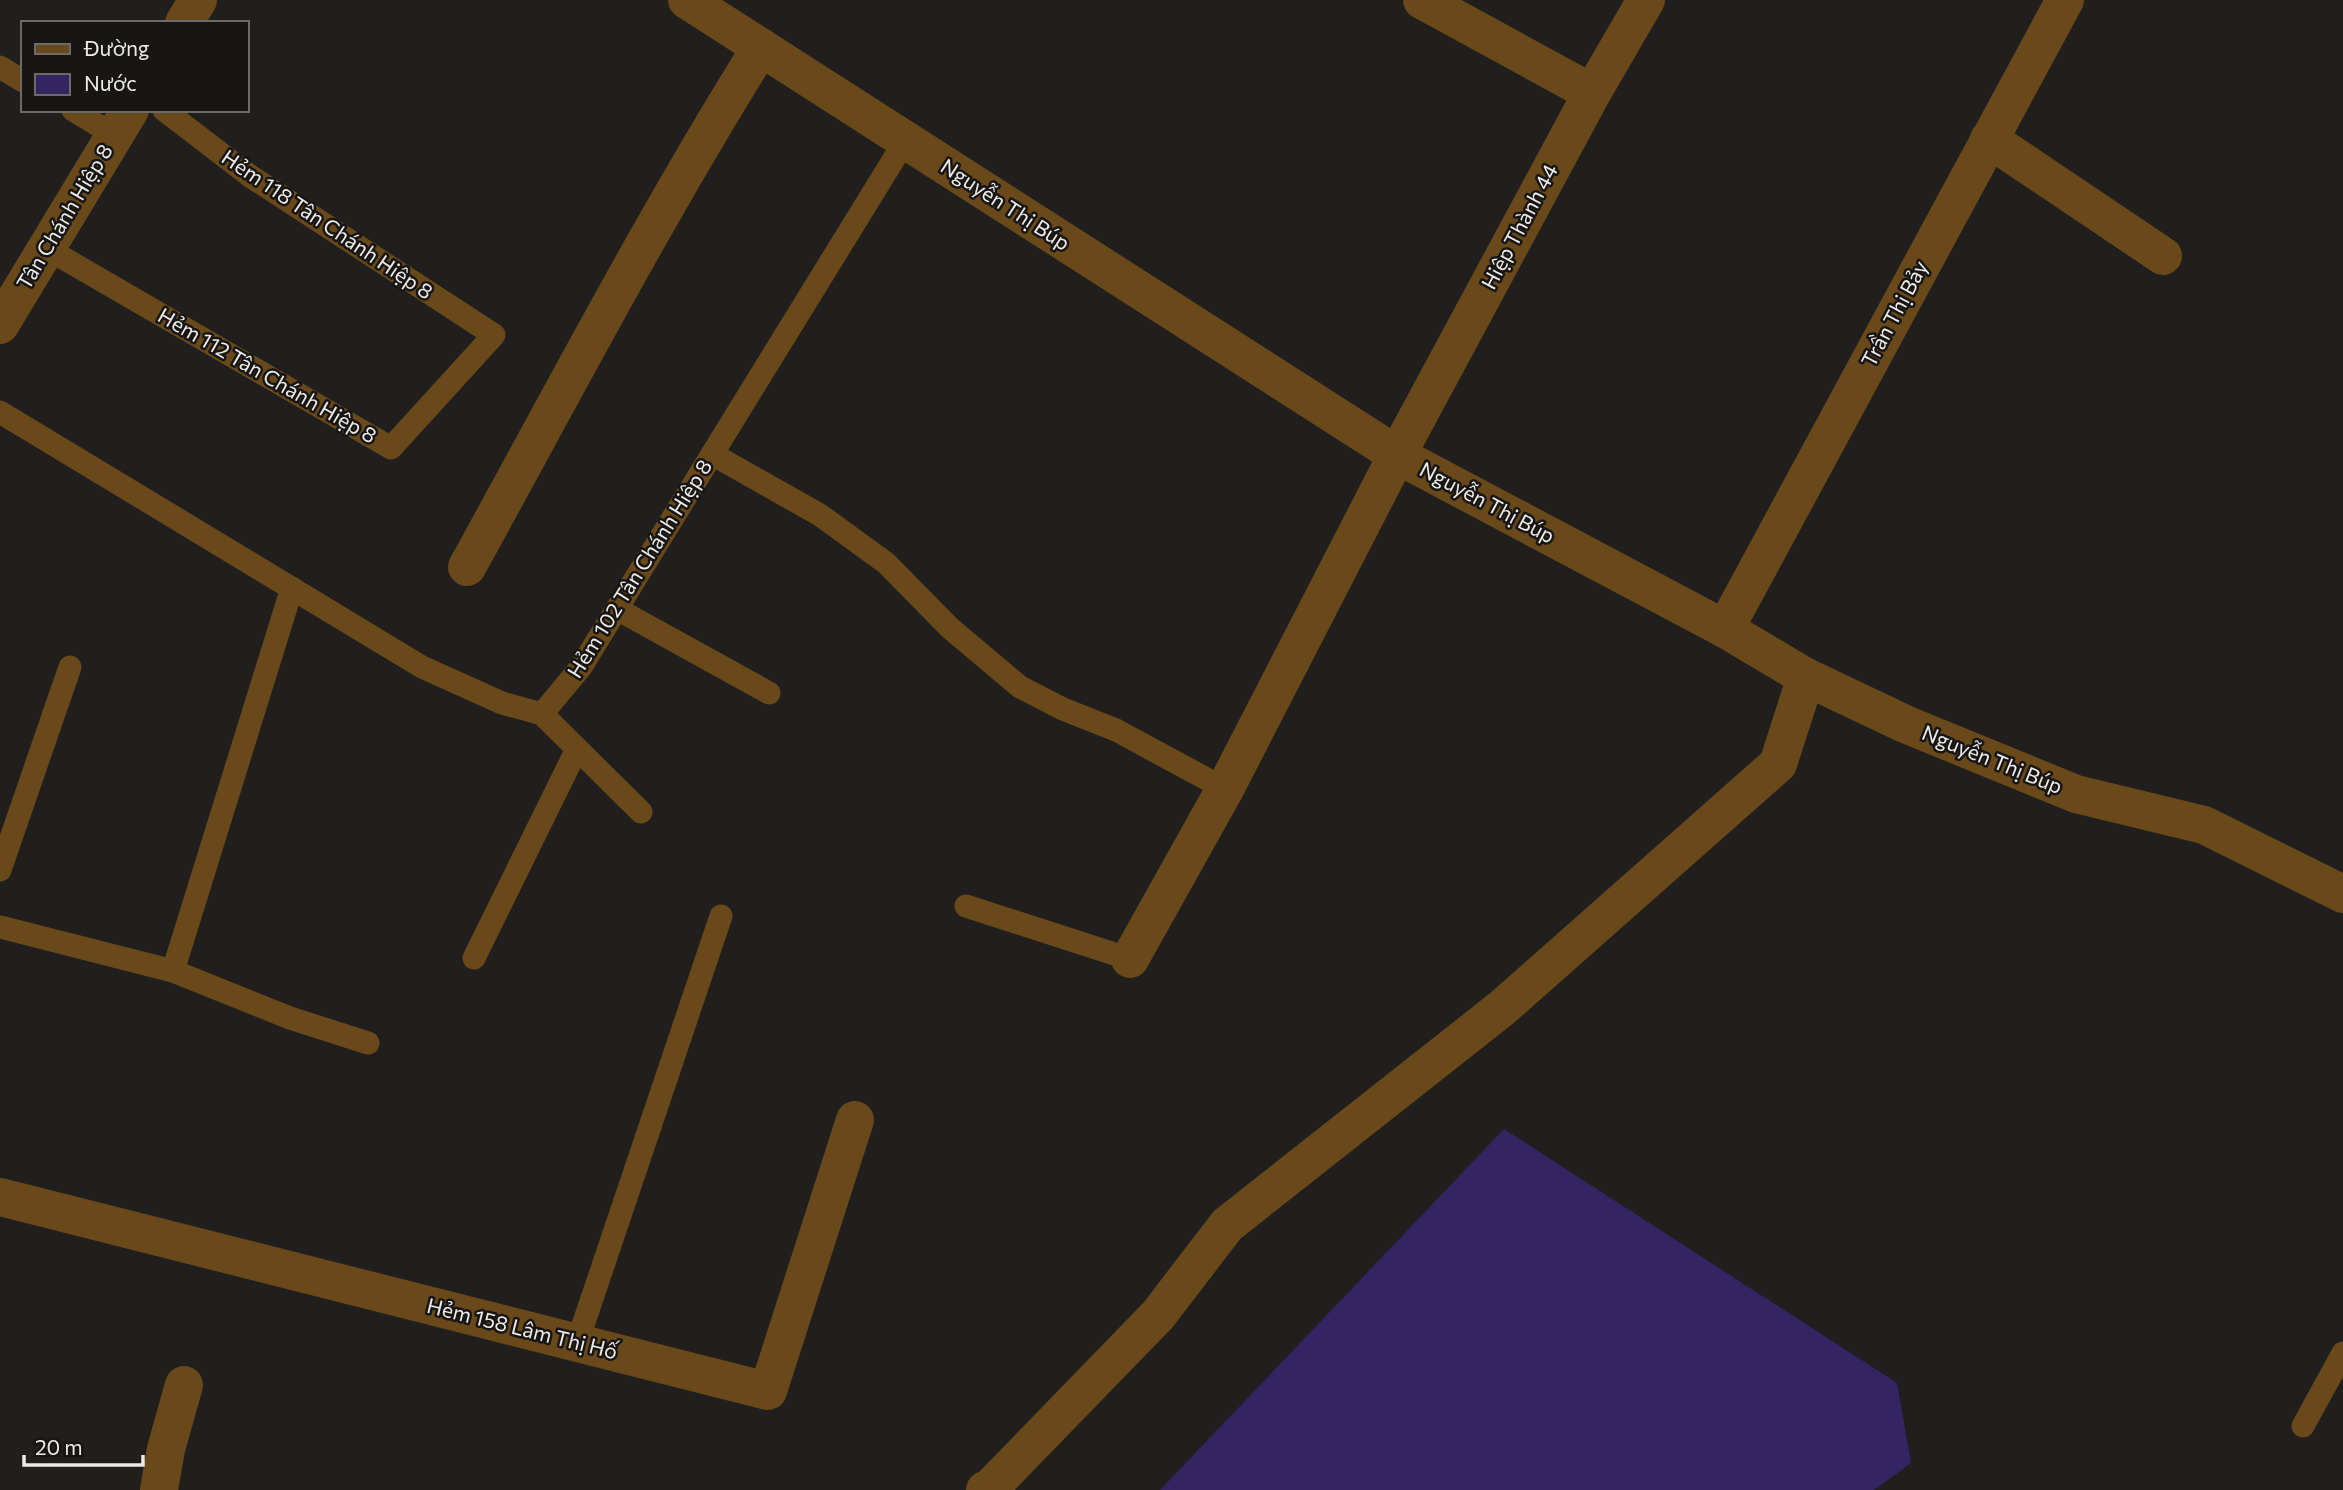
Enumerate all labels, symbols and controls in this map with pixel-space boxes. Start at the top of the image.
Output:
legend [21,21,248,112]
text: Đường [83,35,149,60]
text: Nước [84,70,137,95]
street label: Tân Chánh Hiệp 8 [10,139,117,294]
street label: Hẻm 118 Tân Chánh Hiệp 8 [218,144,438,304]
street label: Nguyễn Thị Búp [936,152,1076,255]
street label: Hiệp Thành 44 [1475,159,1562,293]
street label: Trần Thị Bảy [1855,256,1932,371]
street label: Hẻm 112 Tân Chánh Hiệp 8 [154,302,381,448]
street label: Hẻm 102 Tân Chánh Hiệp 8 [561,454,716,682]
street label: Nguyễn Thị Búp [1416,455,1560,548]
street label: Nguyễn Thị Búp [1919,718,2067,798]
street label: Hẻm 158 Lâm Thị Hố [425,1292,622,1364]
scale bar [24,1424,144,1468]
text: 20 m [35,1434,83,1459]

